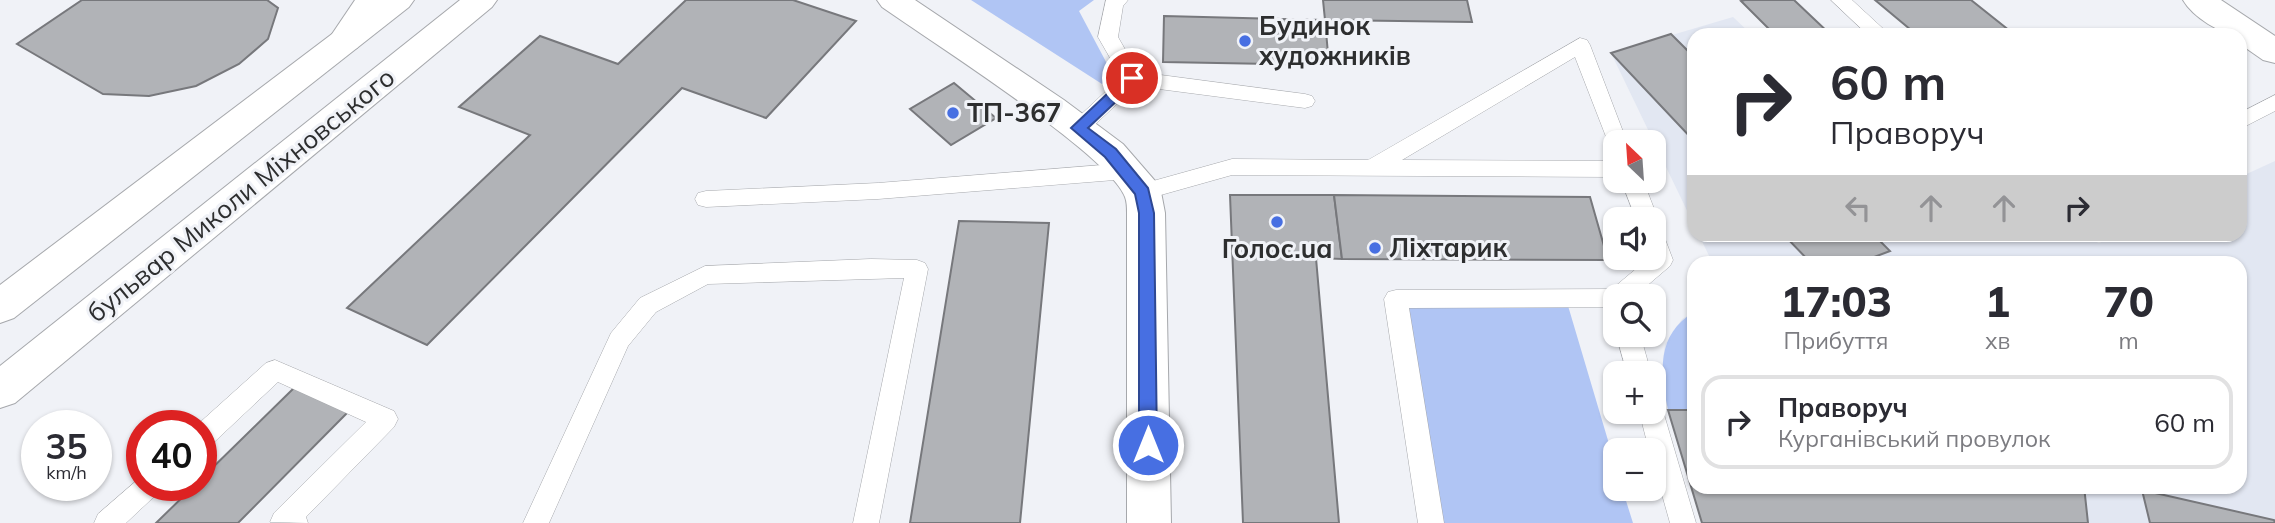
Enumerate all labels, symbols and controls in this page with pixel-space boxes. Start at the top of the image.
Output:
place label: Будинок художників [1258,9,1411,72]
marker: Будинок художників [1237,33,1253,49]
pin [1102,48,1162,108]
text: 60 m [1830,51,1946,112]
icon: right [1715,56,1806,147]
icon: arrive [1113,59,1151,97]
street label: бульвар Миколи Міхновського [80,60,401,329]
place label: ТП-367 [967,96,1061,129]
marker: ТП-367 [945,105,961,121]
text: Праворуч [1830,112,1985,152]
north arrow [1603,130,1666,192]
map controls [1603,130,1666,501]
icon: left [1839,189,1877,227]
icon: ahead [1912,189,1950,227]
icon: ahead [1985,189,2023,227]
icon: right [2058,189,2096,227]
button: sound [1603,207,1666,270]
marker: Голос.ua [1269,214,1285,230]
place label: Ліхтарик [1389,231,1507,264]
place label: Голос.ua [1222,232,1332,265]
marker: Ліхтарик [1367,240,1383,256]
text: 17:03 [1780,275,1892,328]
text: 1 [1985,275,2010,328]
text: 70 [2103,275,2154,328]
button: search [1603,284,1666,347]
text: Прибуття [1784,326,1888,355]
text: хв [1985,326,2010,355]
text: m [2119,326,2139,355]
button: + [1603,361,1666,424]
text: Праворуч [1778,391,1908,424]
icon: right [1719,403,1757,441]
text: 60 m [2154,406,2215,439]
position arrow [1111,408,1185,482]
speed limit sign: 40 [126,410,217,501]
text: 35 [45,424,88,468]
text: Курганівський провулок [1778,424,2051,453]
button: − [1603,438,1666,501]
text: km/h [46,461,87,484]

